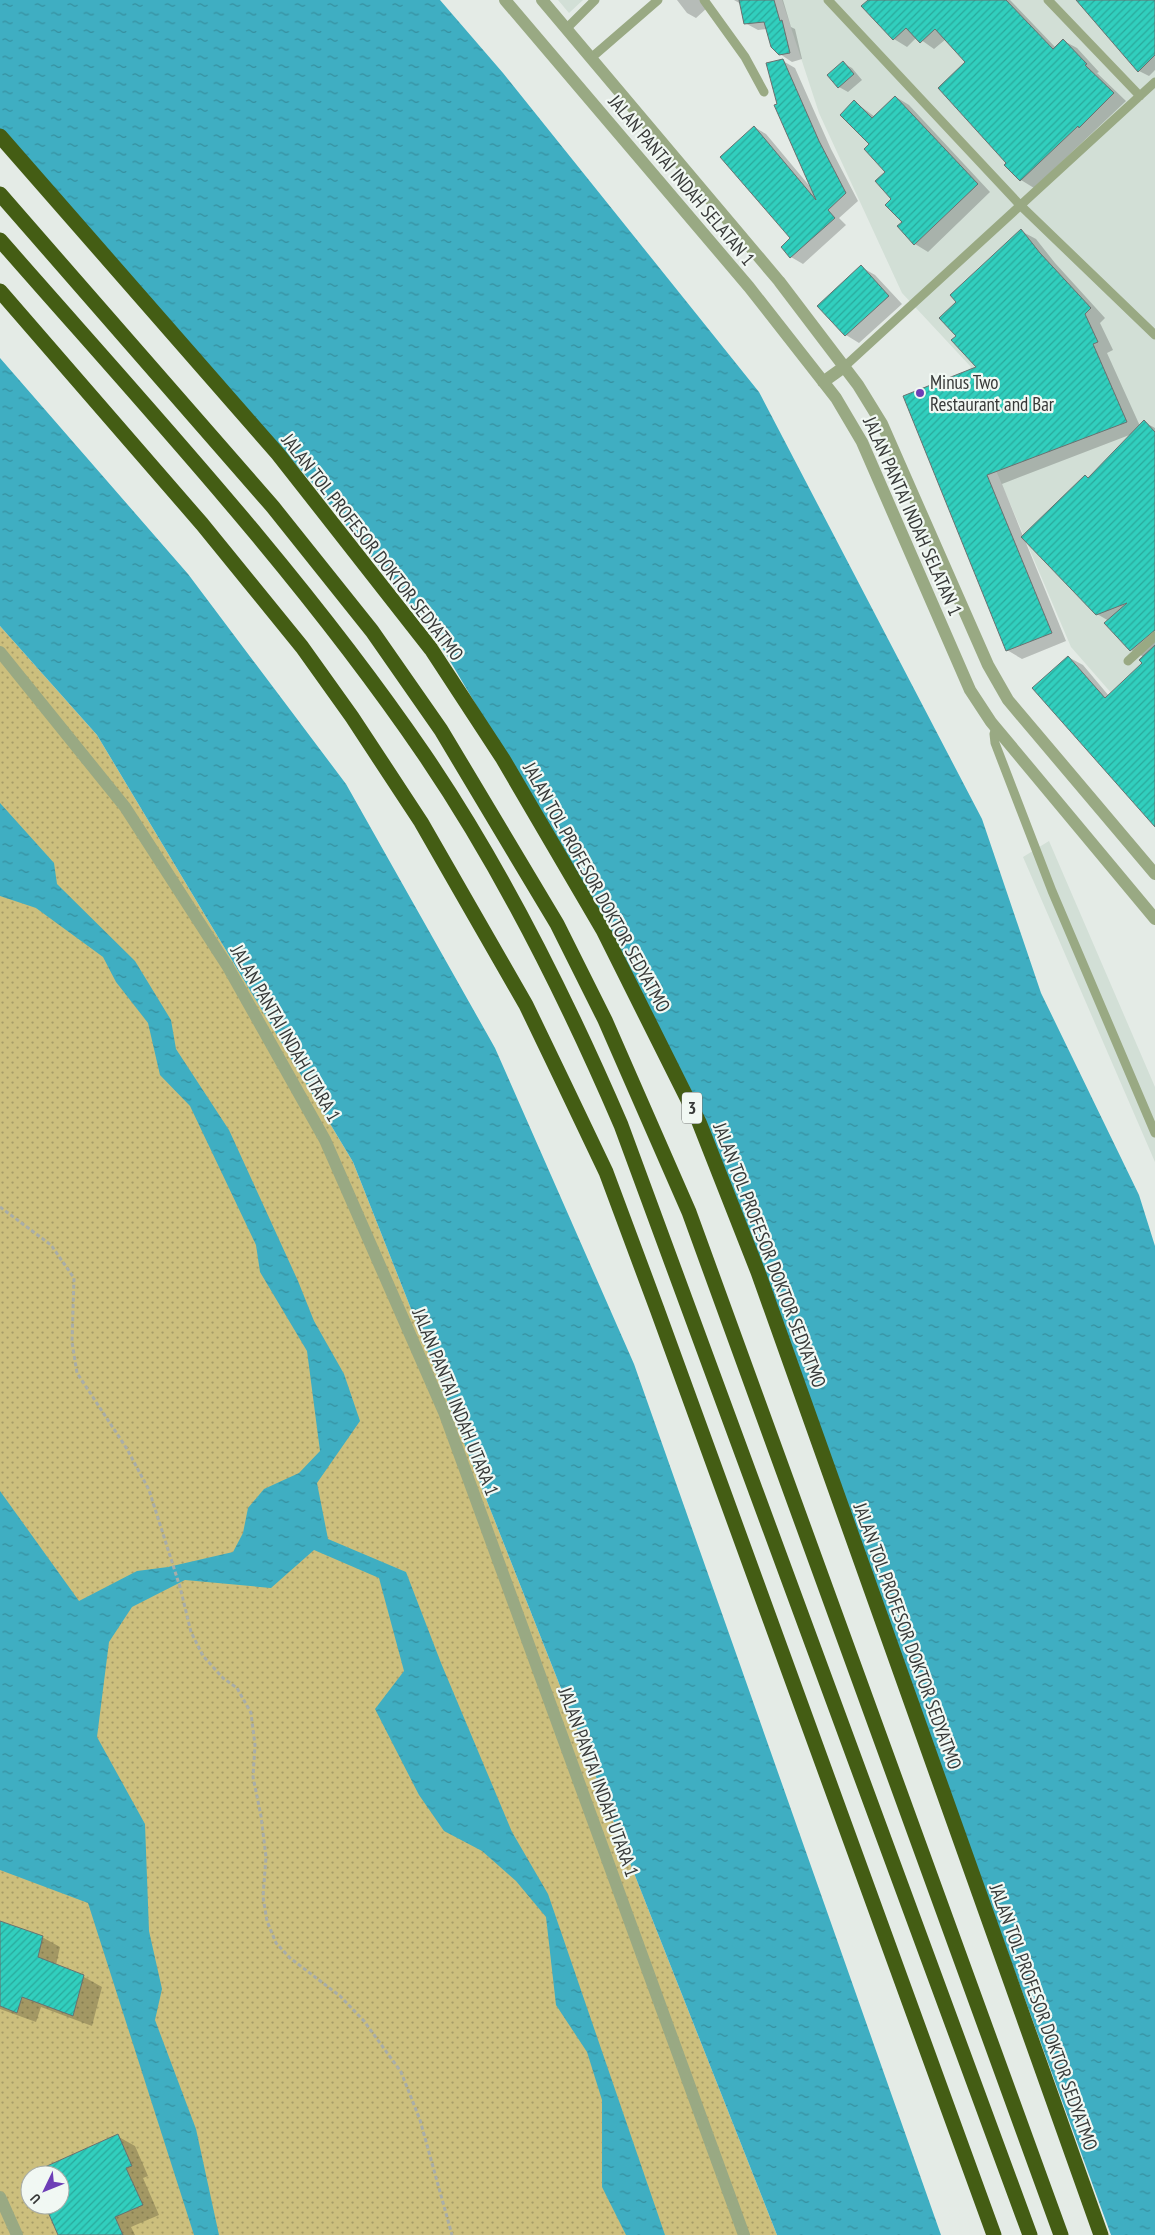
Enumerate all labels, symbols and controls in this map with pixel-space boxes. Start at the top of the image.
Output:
street label: JALAN PANTAI INDAH SELATAN 1 [603,89,760,270]
place label: Minus Two Restaurant and Bar [930,370,1055,416]
marker: Minus Two Restaurant and Bar [914,387,926,399]
street label: JALAN PANTAI INDAH SELATAN 1 [858,412,968,619]
street label: JALAN TOL PROFESOR DOKTOR SEDYATMO [276,428,469,665]
street label: JALAN TOL PROFESOR DOKTOR SEDYATMO [518,757,676,1016]
street label: JALAN PANTAI INDAH UTARA 1 [225,940,346,1126]
road number: 3 [682,1092,702,1124]
street label: JALAN TOL PROFESOR DOKTOR SEDYATMO [708,1118,832,1391]
street label: JALAN PANTAI INDAH UTARA 1 [407,1304,505,1499]
street label: JALAN TOL PROFESOR DOKTOR SEDYATMO [848,1499,967,1773]
street label: JALAN PANTAI INDAH UTARA 1 [553,1683,644,1880]
street label: JALAN TOL PROFESOR DOKTOR SEDYATMO [984,1880,1103,2154]
north arrow [20,2165,70,2215]
text: U [26,2190,45,2208]

